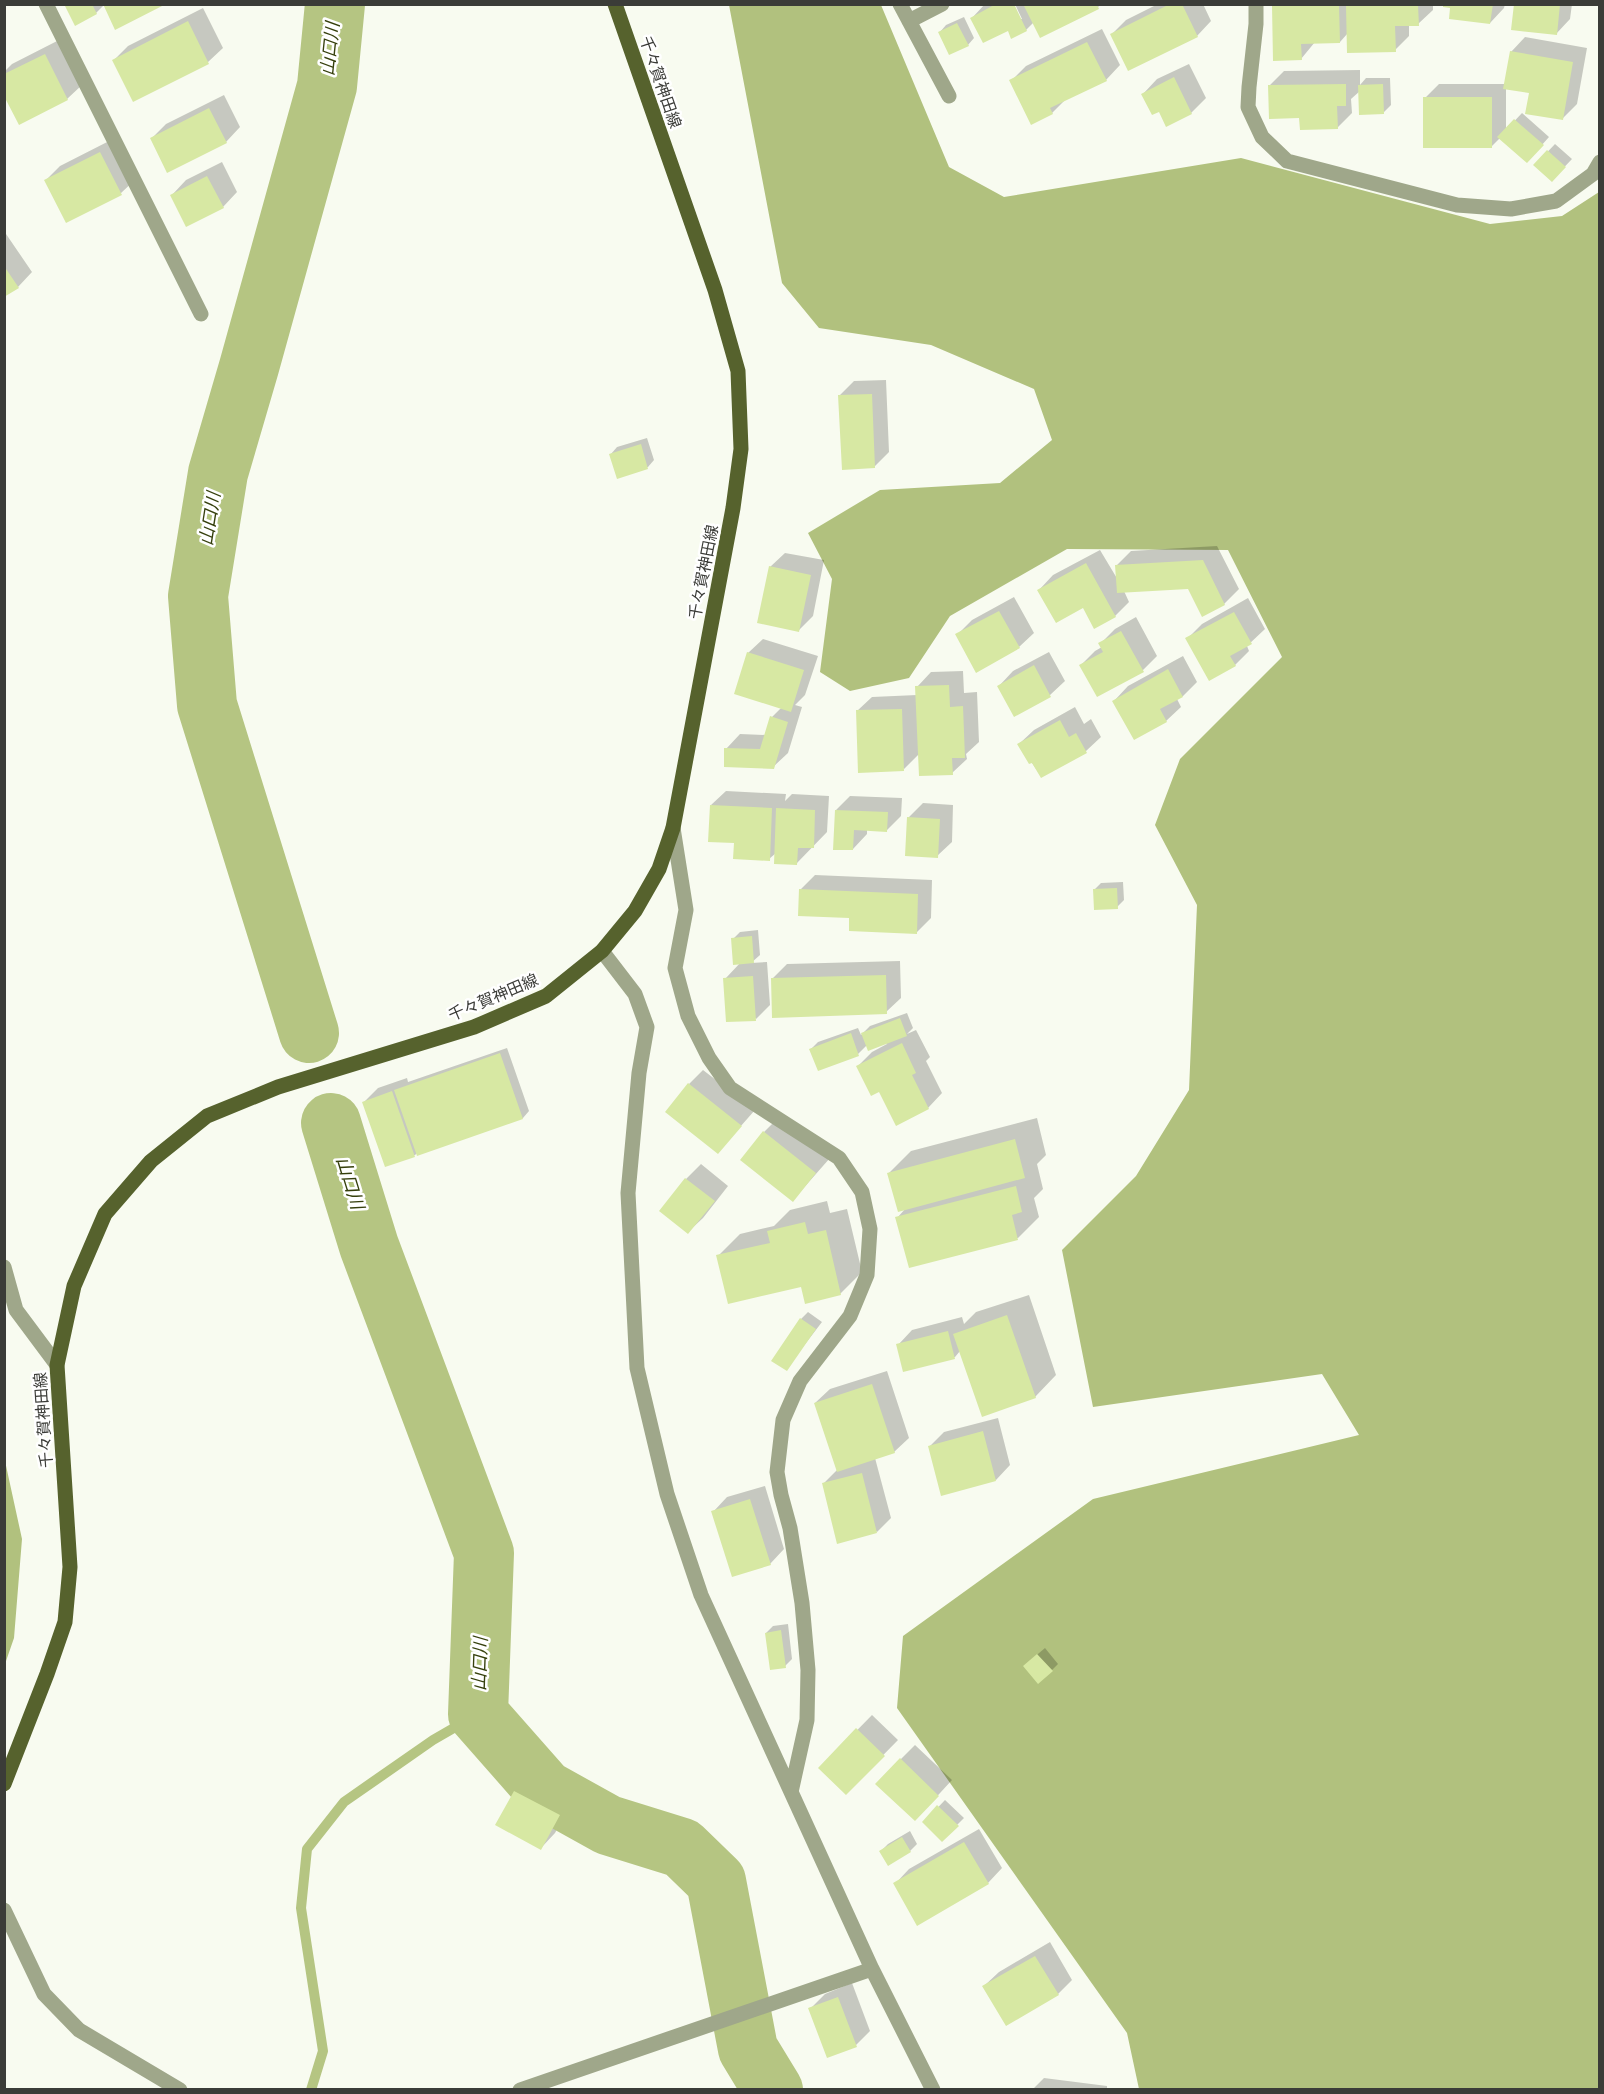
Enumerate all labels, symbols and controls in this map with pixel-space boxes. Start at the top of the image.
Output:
water label: 山口川 [315,19,343,77]
street label: 千々賀神田線 [637,33,686,130]
water label: 山口川 [194,488,224,547]
street label: 千々賀神田線 [684,523,721,621]
street label: 千々賀神田線 [445,969,541,1024]
water label: 山口川 [333,1154,370,1214]
street label: 千々賀神田線 [30,1371,55,1469]
water label: 山口川 [467,1635,491,1691]

